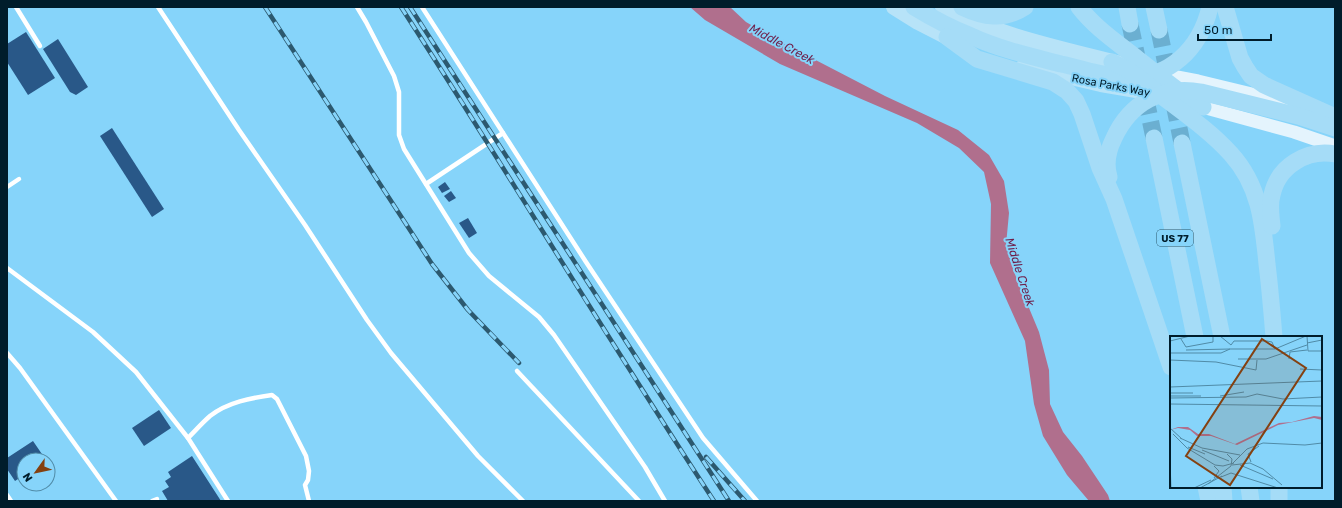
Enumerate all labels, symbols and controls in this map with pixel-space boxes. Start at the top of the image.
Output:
scale bar [1198,16,1271,42]
water label: Middle Creek [747,21,818,67]
text: 50 m [1204,23,1232,37]
street label: Rosa Parks Way [1071,72,1151,99]
road number: US 77 [1157,230,1193,246]
water label: Middle Creek [1002,236,1038,309]
inset map [1170,336,1322,488]
north arrow [16,452,56,492]
text: N [20,470,36,484]

